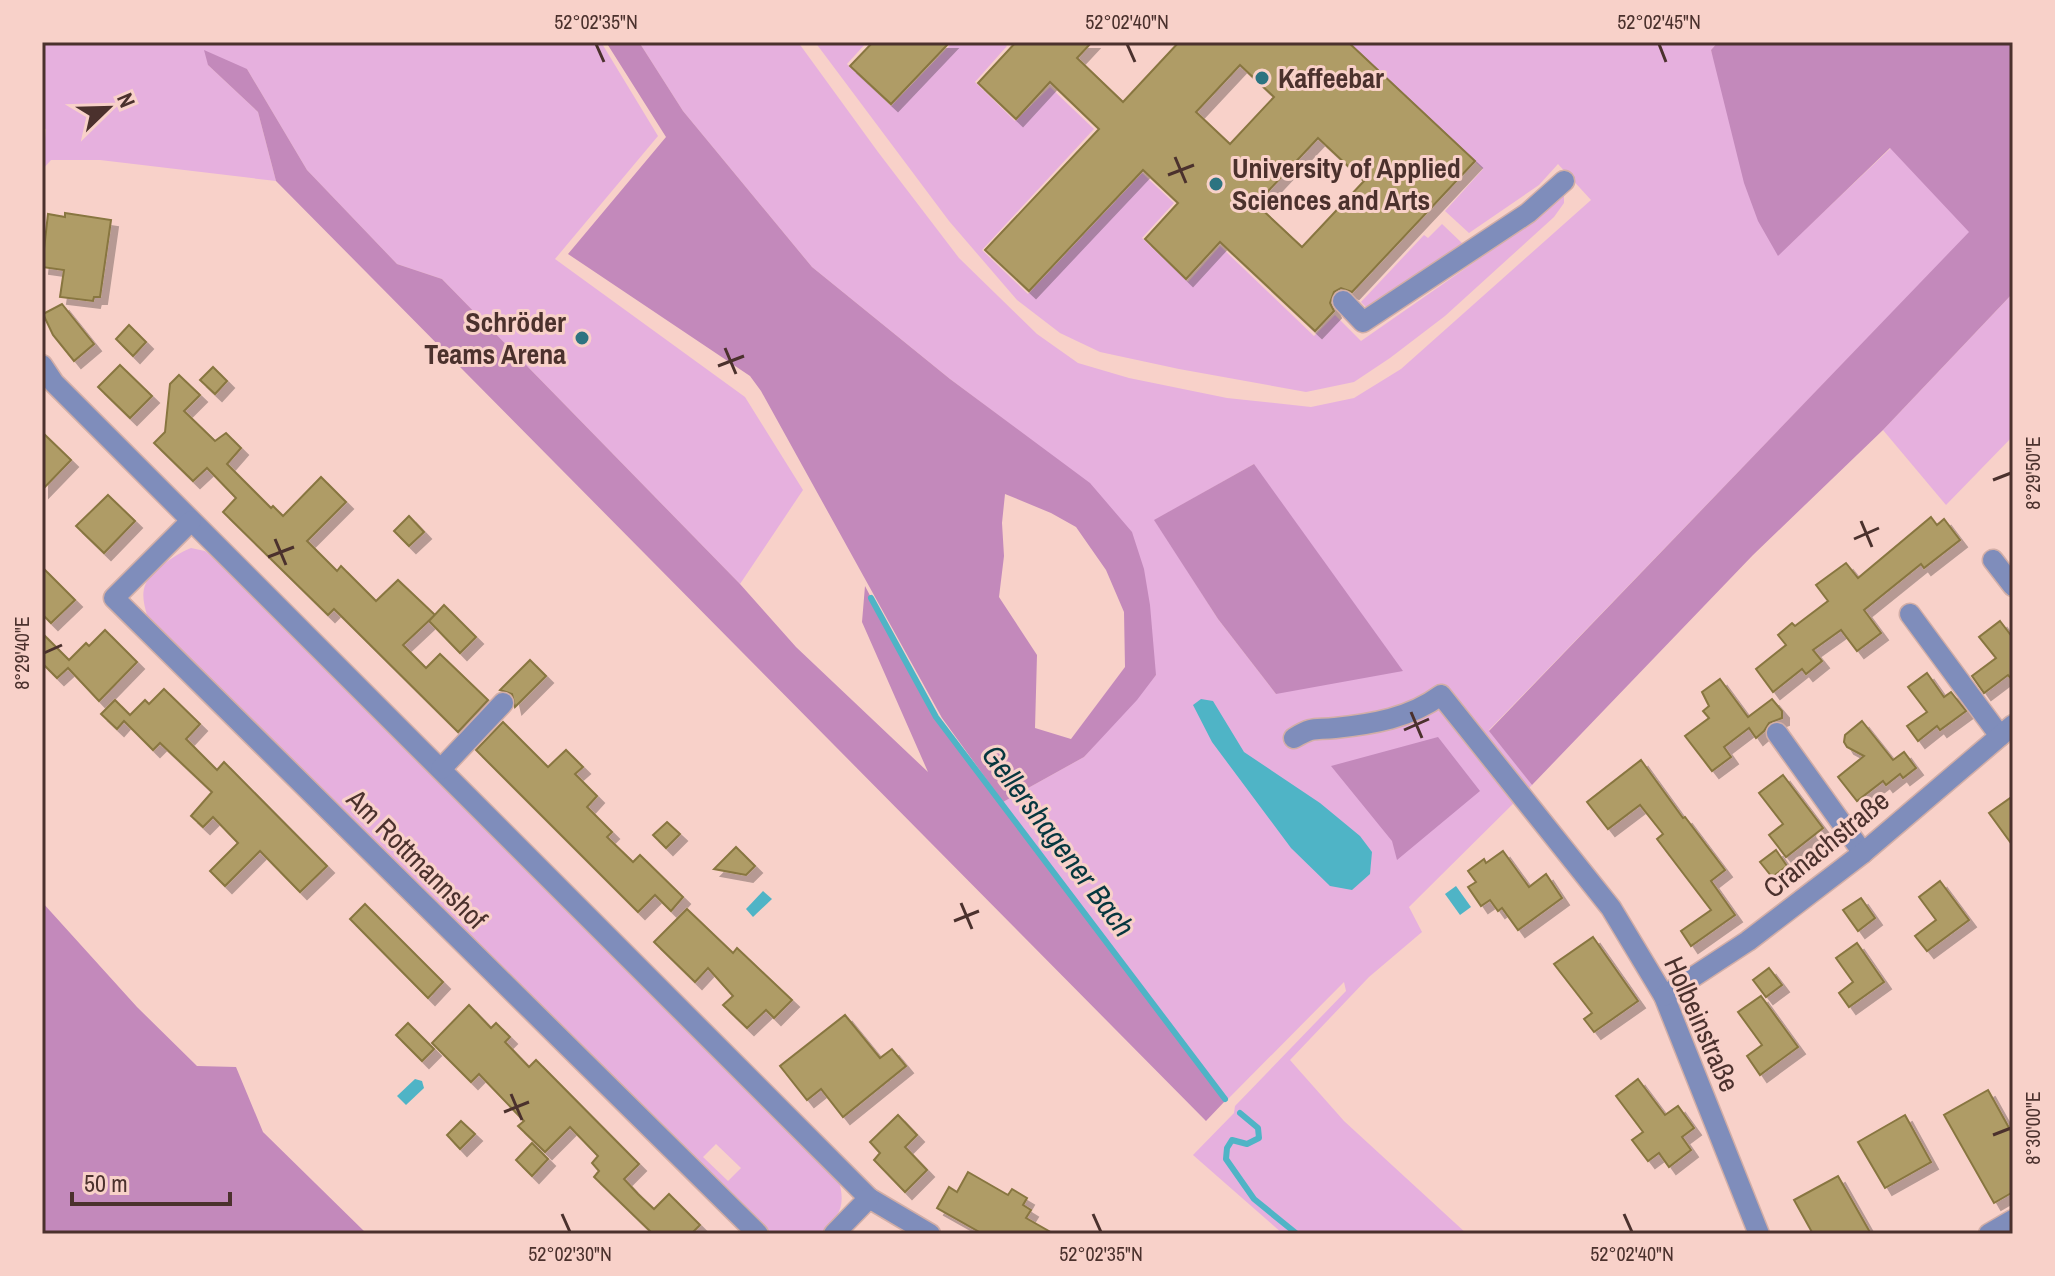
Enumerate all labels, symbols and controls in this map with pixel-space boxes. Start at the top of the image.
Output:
text: 52°02'35"N [554,8,638,35]
text: 52°02'40"N [1085,8,1169,35]
text: 52°02'45"N [1617,8,1701,35]
place label: Kaffeebar [1278,59,1384,97]
north arrow [68,68,148,148]
marker: Kaffeebar [1253,69,1271,87]
text: N [110,88,143,112]
place label: University of Applied Sciences and Arts [1232,149,1461,219]
marker: University of Applied Sciences and Arts [1207,175,1225,193]
place label: Schröder Teams Arena [424,303,566,373]
marker: Schröder Teams Arena [573,329,591,347]
text: 8°29'50"E [2019,436,2046,510]
text: 8°29'40"E [8,616,35,690]
water label: Gellershagener Bach [973,736,1144,945]
street label: Am Rottmannshof [338,780,496,938]
street label: Cranachstraße [1755,781,1897,907]
street label: Holbeinstraße [1655,950,1749,1098]
text: 8°30'00"E [2019,1091,2046,1165]
scale bar [72,1156,230,1206]
text: 50 m [84,1167,128,1199]
text: 52°02'30"N [528,1240,612,1267]
text: 52°02'35"N [1059,1240,1143,1267]
text: 52°02'40"N [1590,1240,1674,1267]

